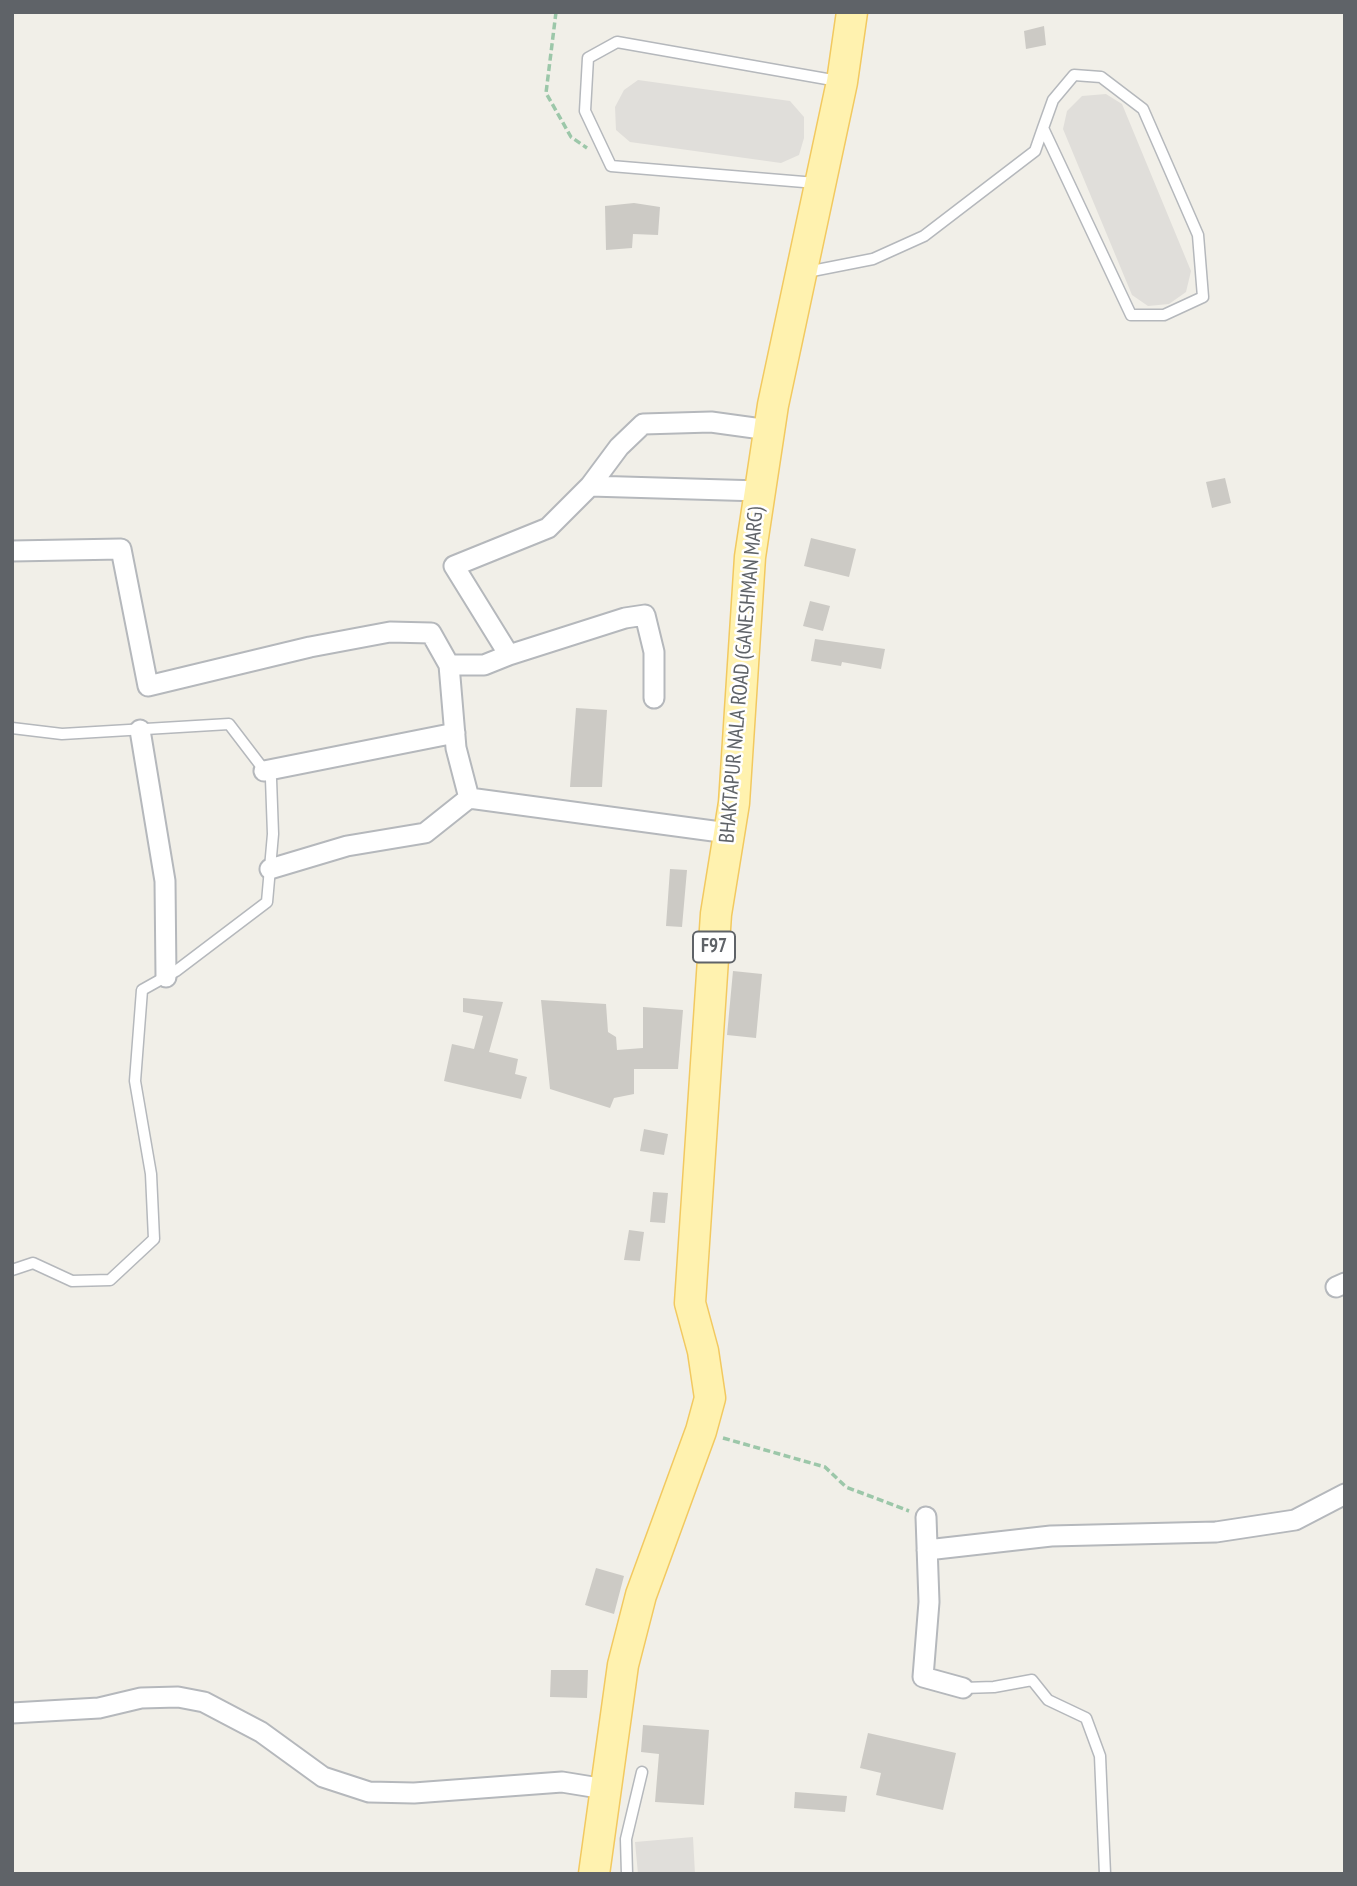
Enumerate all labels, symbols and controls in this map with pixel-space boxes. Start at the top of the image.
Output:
street label: BHAKTAPUR NALA ROAD (GANESHMAN MARG) [715,506,769,844]
road number: F97 [693,931,735,962]

